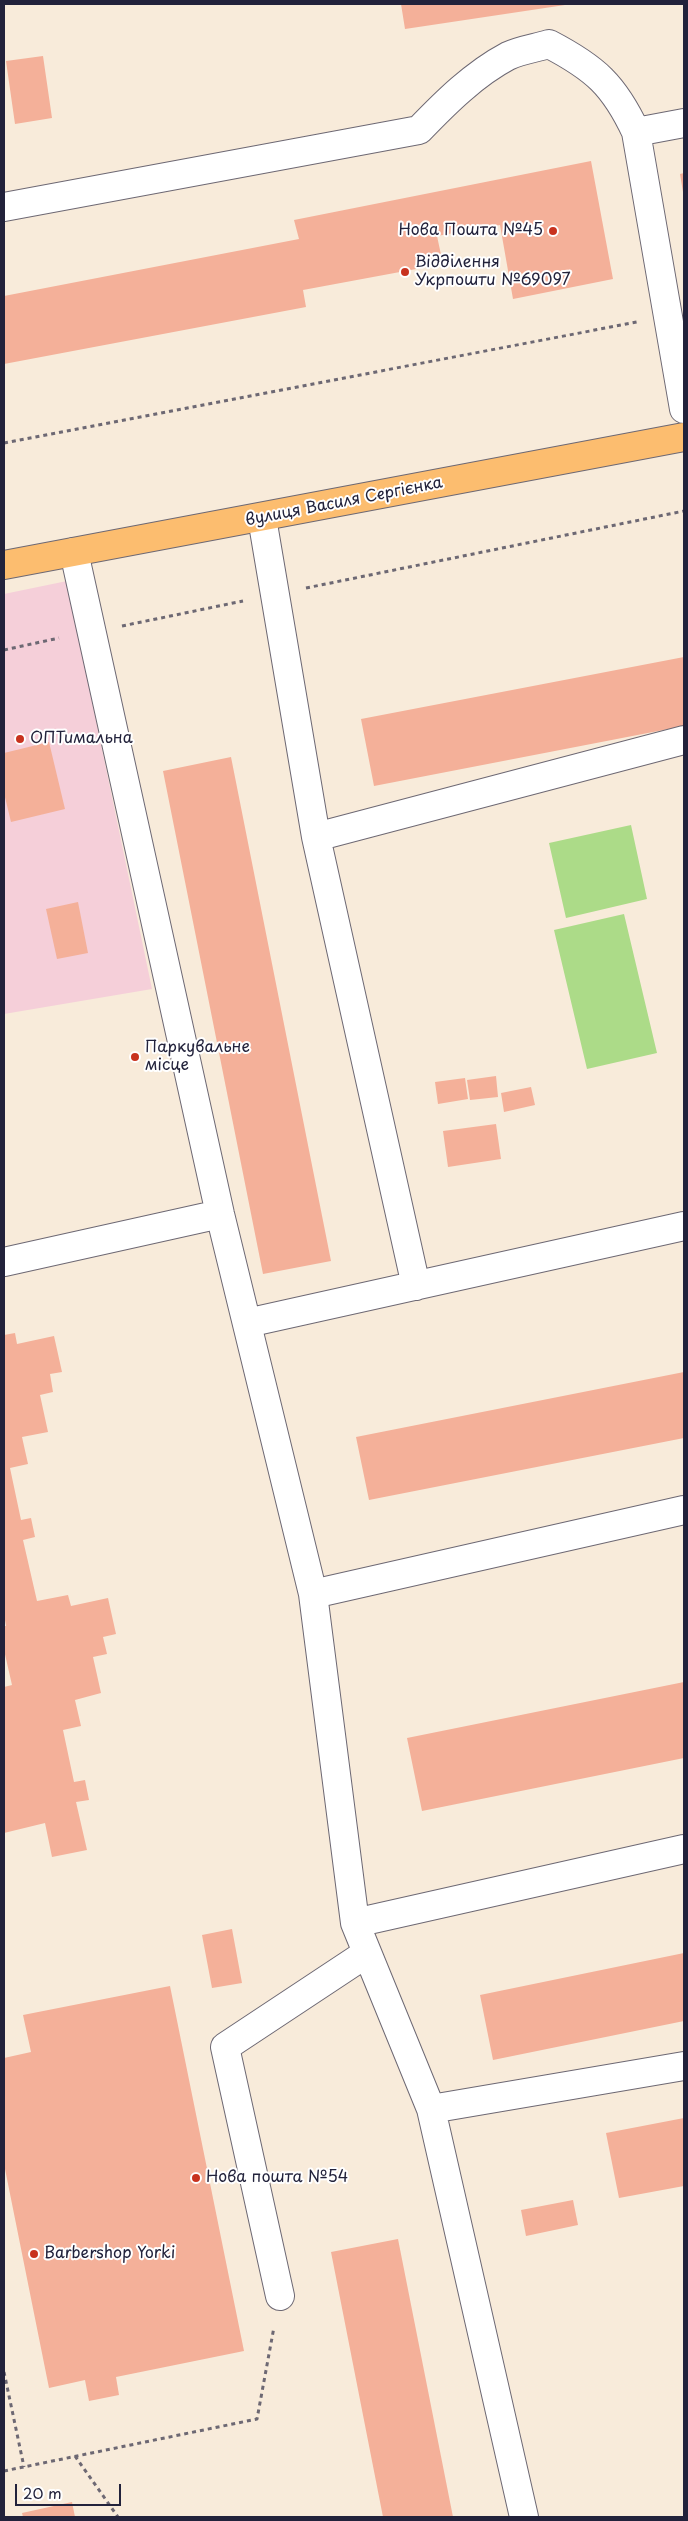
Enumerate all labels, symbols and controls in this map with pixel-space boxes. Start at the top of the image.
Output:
place label: Нова Пошта №45 [399,221,543,241]
marker: Нова Пошта №45 [547,225,559,237]
place label: Відділення Укрпошти №69097 [415,253,571,291]
marker: Відділення Укрпошти №69097 [399,266,411,278]
street label: вулиця Василя Сергієнка [244,473,444,531]
place label: ОПТимальна [30,729,133,749]
marker: ОПТимальна [14,733,26,745]
place label: Паркувальне місце [145,1038,250,1076]
marker: Паркувальне місце [129,1051,141,1063]
place label: Нова пошта №54 [206,2168,348,2188]
marker: Нова пошта №54 [190,2172,202,2184]
place label: Barbershop Yorki [44,2244,175,2264]
marker: Barbershop Yorki [28,2248,40,2260]
scale bar [18,2474,124,2506]
text: 20 m [23,2481,62,2504]

